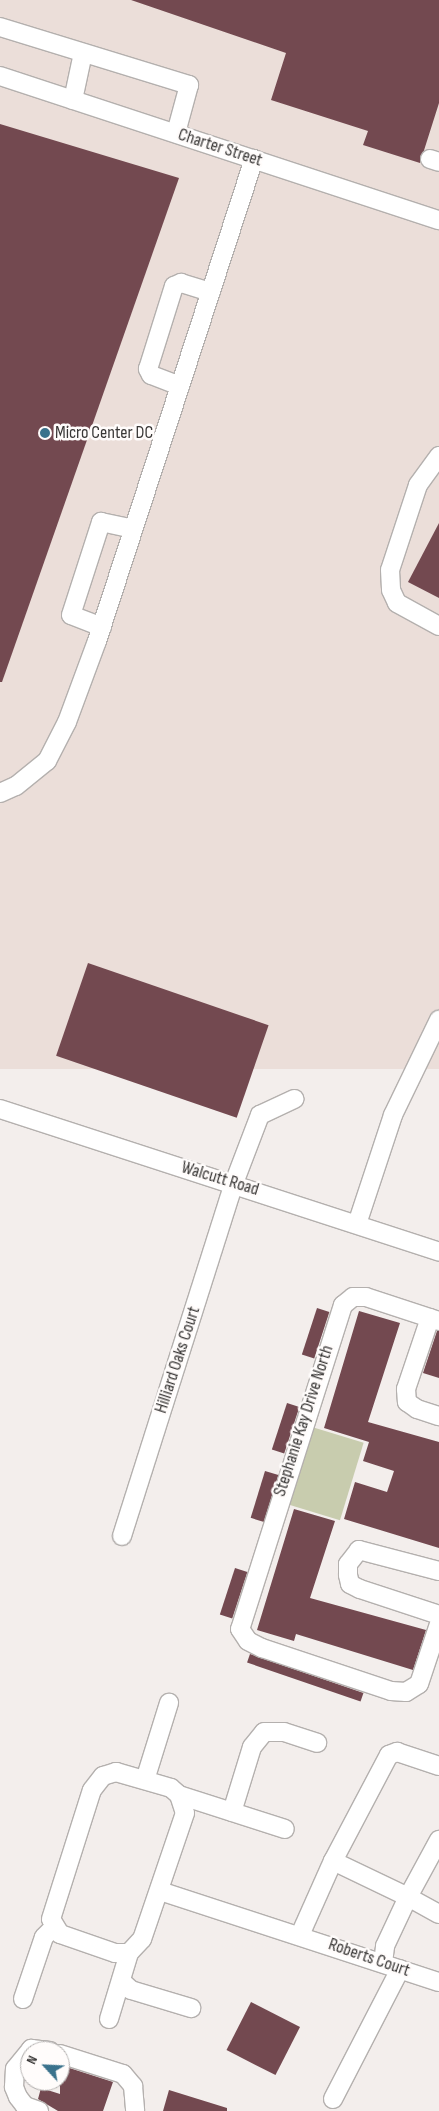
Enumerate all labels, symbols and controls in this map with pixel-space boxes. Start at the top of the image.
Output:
street label: Charter Street [175,124,265,172]
place label: Micro Center DC [55,422,153,444]
marker: Micro Center DC [39,427,51,439]
street label: Walcutt Road [179,1157,261,1201]
street label: Hilliard Oaks Court [151,1304,205,1416]
street label: Stephanie Kay Drive North [269,1343,339,1499]
street label: Roberts Court [325,1934,413,1982]
north arrow [20,2041,70,2091]
text: N [23,2053,41,2067]

